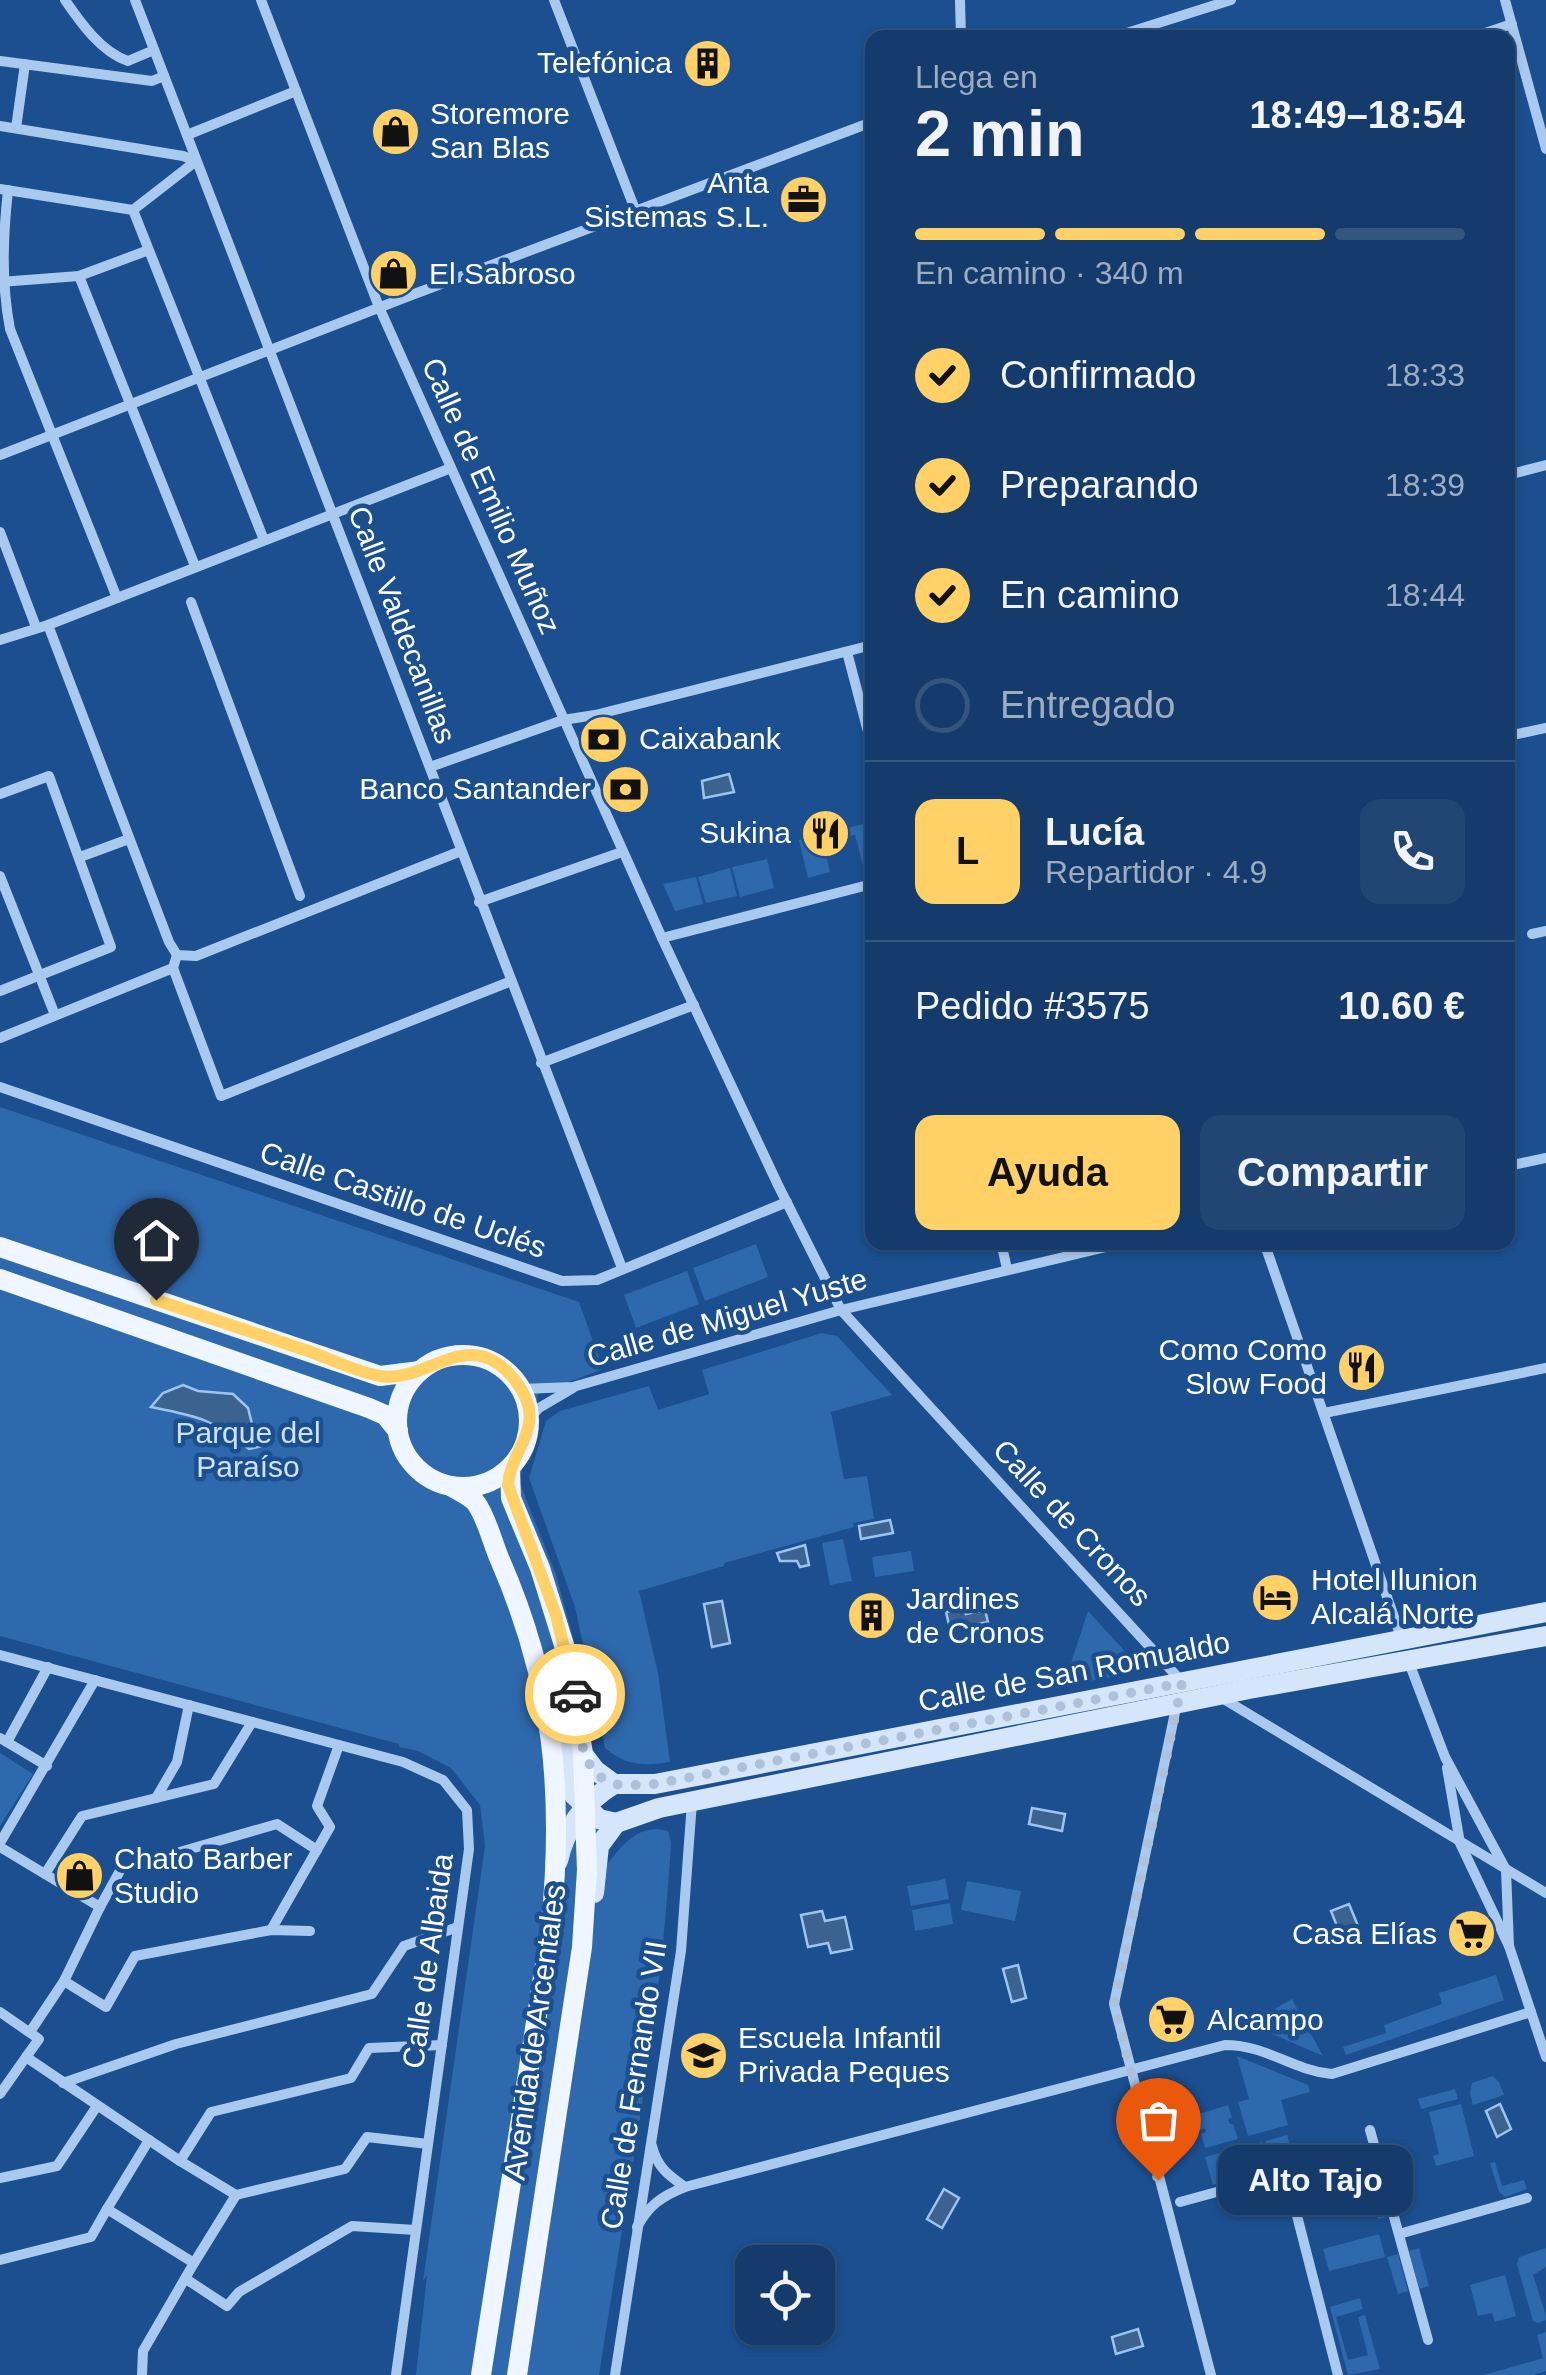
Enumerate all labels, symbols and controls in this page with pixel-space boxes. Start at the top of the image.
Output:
building icon: Telefónica [681,37,733,89]
place label: Telefónica [537,46,672,79]
text: Llega en [915,59,1038,95]
text: 18:49–18:54 [1249,94,1465,136]
place label: Storemore San Blas [430,97,570,164]
text: 2 min [915,97,1085,170]
shop icon: Storemore San Blas [369,105,421,157]
place label: Anta Sistemas S.L. [584,166,769,233]
office icon: Anta Sistemas S.L. [778,174,830,226]
shop icon: El Sabroso [368,248,420,300]
text: En camino · 340 m [915,255,1184,291]
place label: El Sabroso [429,257,576,290]
icon: check [915,348,970,403]
street label: Calle de Emilio Muñoz [416,353,567,639]
text: Confirmado [1000,354,1196,396]
text: 18:33 [1385,357,1465,393]
icon: check [915,458,970,513]
text: Preparando [1000,464,1199,506]
text: 18:39 [1385,467,1465,503]
street label: Calle Valdecanillas [342,502,463,748]
icon: check [915,568,970,623]
text: En camino [1000,574,1180,616]
text: 18:44 [1385,577,1465,613]
text: Entregado [1000,684,1175,726]
bank icon: Caixabank [578,713,630,765]
place label: Caixabank [639,722,782,755]
bank icon: Banco Santander [600,763,652,815]
place label: Banco Santander [359,772,591,805]
button: phone [1360,799,1465,904]
restaurant icon: Sukina [800,807,852,859]
text: Lucía [1045,811,1144,853]
place label: Sukina [699,816,791,849]
text: L [956,830,979,872]
text: Repartidor · 4.9 [1045,854,1267,890]
text: Pedido #3575 [915,985,1150,1027]
text: 10.60 € [1338,985,1465,1027]
button: Ayuda [915,1115,1180,1230]
button: Compartir [1200,1115,1465,1230]
street label: Calle Castillo de Uclés [256,1135,550,1264]
pin [114,1198,199,1301]
icon: home [129,1213,184,1268]
street label: Calle de Miguel Yuste [583,1262,871,1373]
place label: Como Como Slow Food [1159,1333,1327,1400]
restaurant icon: Como Como Slow Food [1336,1341,1388,1393]
park label: Parque del Paraíso [175,1416,321,1483]
street label: Calle de Cronos [987,1433,1158,1613]
place label: Hotel Ilunion Alcalá Norte [1311,1563,1478,1630]
hotel icon: Hotel Ilunion Alcalá Norte [1250,1571,1302,1623]
place label: Jardines de Cronos [906,1582,1044,1649]
building icon: Jardines de Cronos [845,1590,897,1642]
street label: Calle de San Romualdo [915,1625,1233,1718]
courier [525,1644,625,1744]
icon: car [548,1667,603,1722]
place label: Chato Barber Studio [114,1842,292,1909]
shop icon: Chato Barber Studio [53,1850,105,1902]
street label: Calle de Albaida [396,1851,459,2071]
street label: Avenida de Arcentales [497,1882,572,2182]
supermarket icon: Casa Elías [1446,1908,1498,1960]
place label: Casa Elías [1292,1917,1437,1950]
street label: Calle de Fernando VII [594,1938,673,2232]
supermarket icon: Alcampo [1146,1994,1198,2046]
place label: Alcampo [1207,2003,1324,2036]
place label: Escuela Infantil Privada Peques [738,2021,950,2088]
school or university icon: Escuela Infantil Privada Peques [677,2029,729,2081]
pin [1116,2078,1201,2181]
icon: bag [1131,2093,1186,2148]
callout: Alto Tajo [1218,2145,1413,2215]
text: Alto Tajo [1248,2162,1383,2198]
map controls [735,2245,835,2345]
button: locate [735,2245,835,2345]

